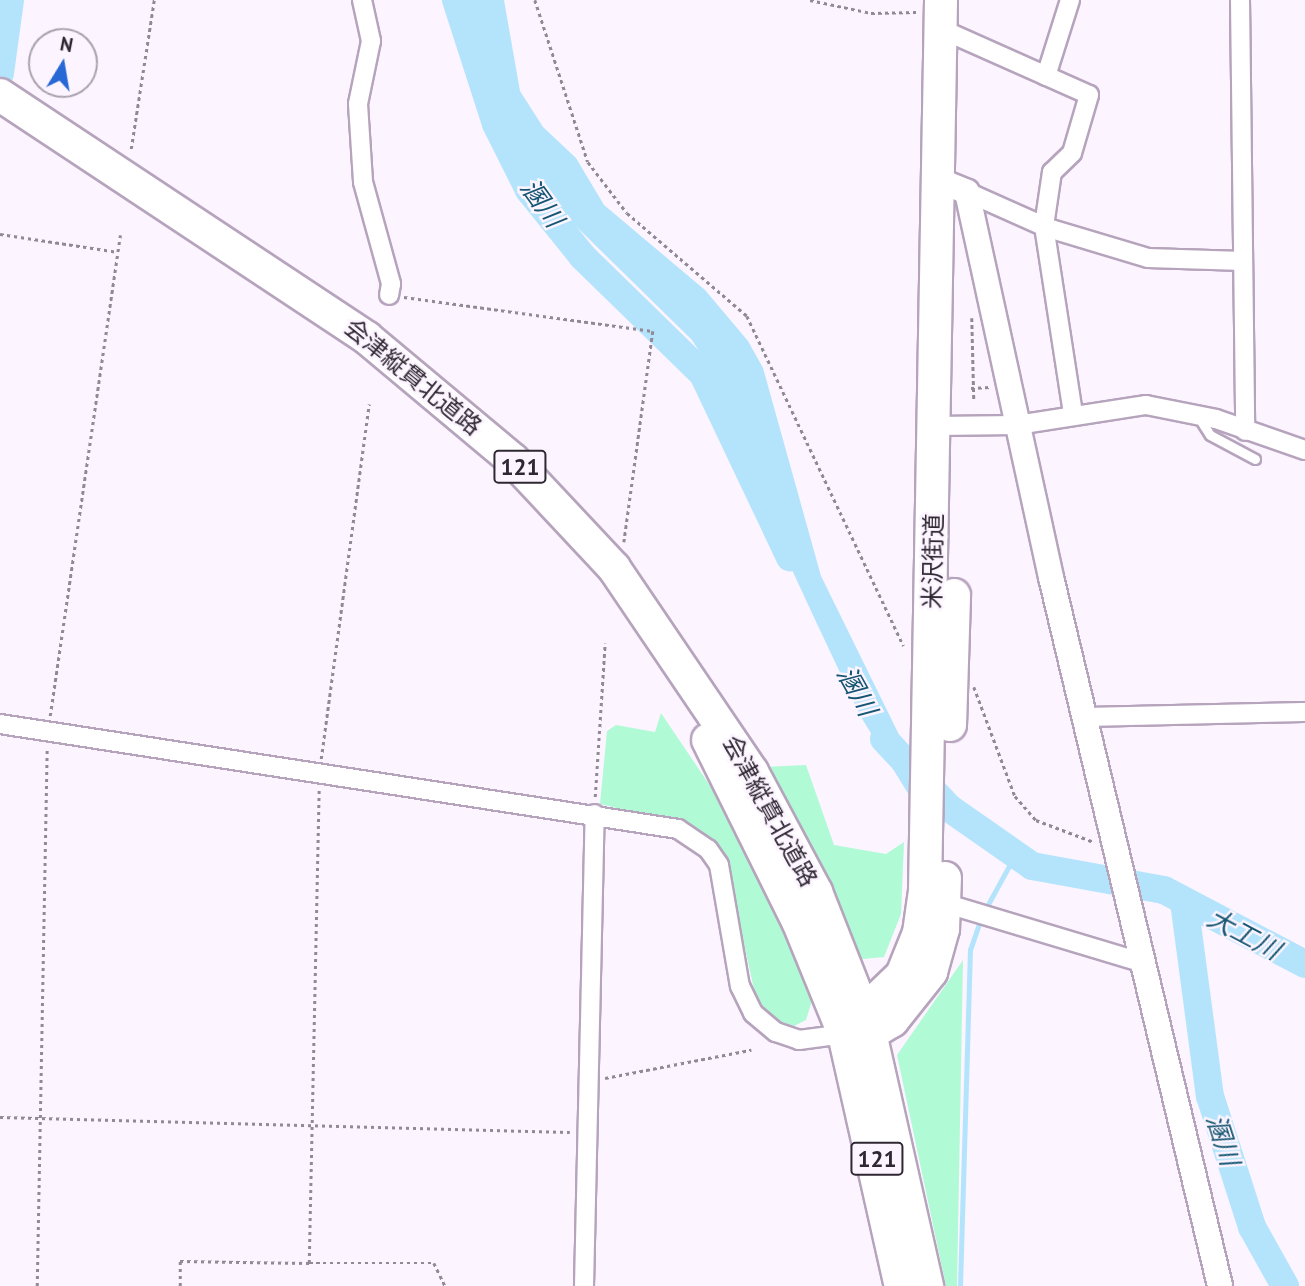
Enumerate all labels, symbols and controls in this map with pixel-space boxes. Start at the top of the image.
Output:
north arrow [28,28,98,98]
text: N [58,31,75,57]
water label: 溷川 [514,173,570,233]
street label: 会津縦貫北道路 [339,313,487,441]
road number: 121 [492,447,548,486]
street label: 米沢街道 [918,513,948,609]
water label: 溷川 [831,661,883,721]
street label: 会津縦貫北道路 [717,731,823,891]
water label: 大工川 [1202,902,1286,966]
water label: 溷川 [1200,1110,1246,1170]
road number: 121 [849,1140,905,1178]

